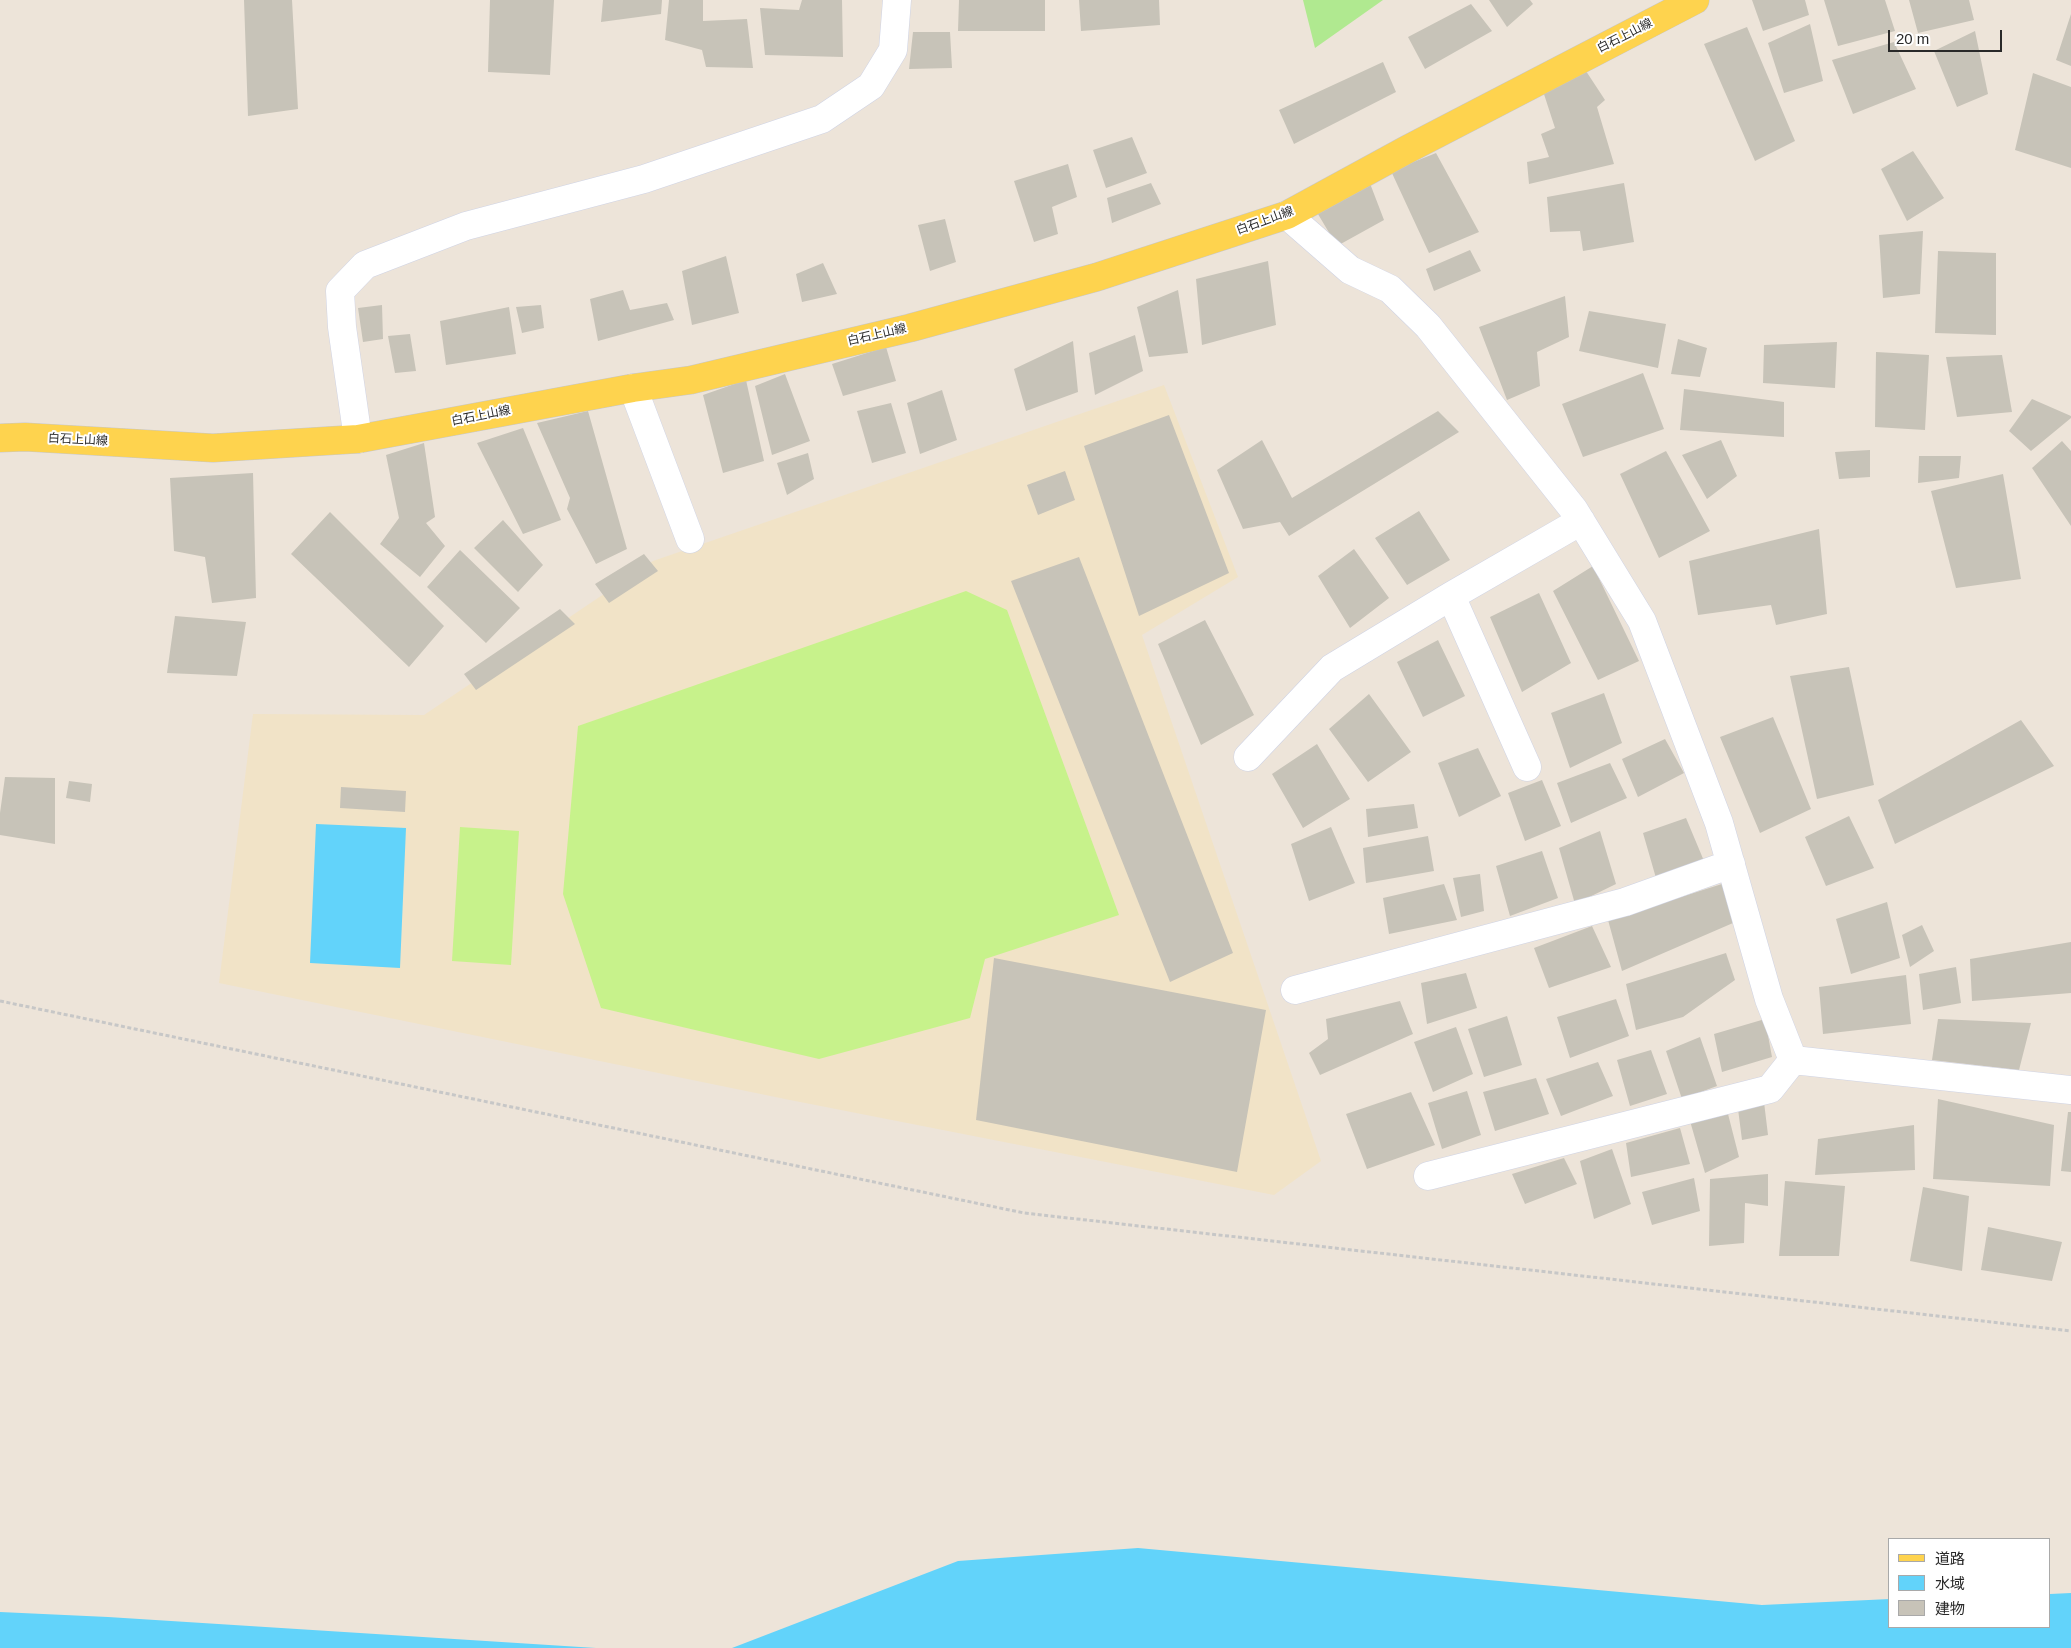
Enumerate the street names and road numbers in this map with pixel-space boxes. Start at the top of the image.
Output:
street label: 白石上山線 [1595,16,1655,56]
street label: 白石上山線 [1234,204,1296,238]
street label: 白石上山線 [846,321,908,349]
street label: 白石上山線 [450,403,512,429]
street label: 白石上山線 [48,431,108,449]

